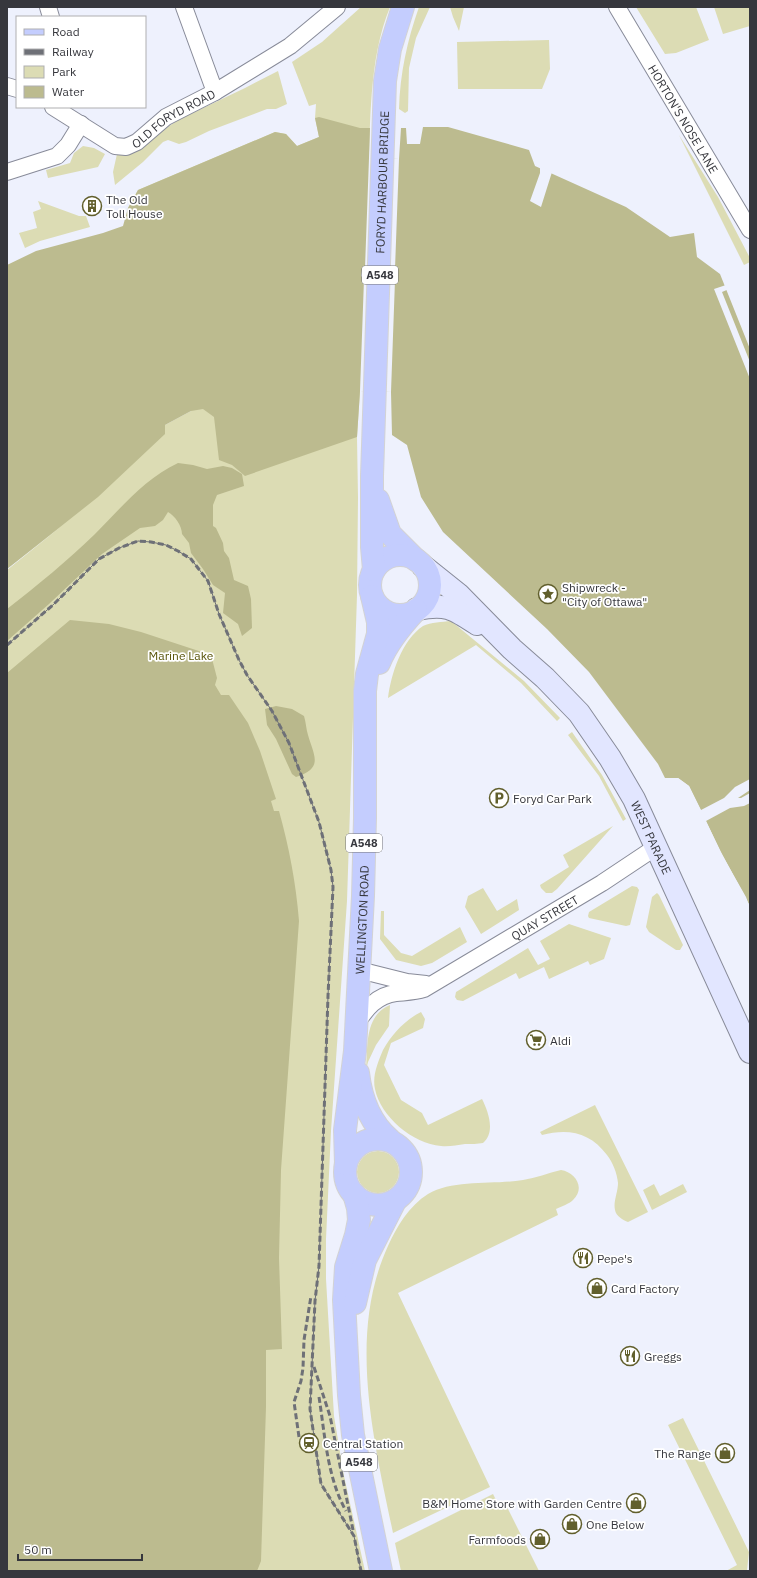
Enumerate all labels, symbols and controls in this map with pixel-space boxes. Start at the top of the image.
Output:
legend [16,16,146,108]
text: Road [52,24,80,39]
text: Railway [52,44,94,59]
street label: HORTON'S NOSE LANE [645,62,722,176]
text: Park [52,64,77,79]
text: Water [52,84,85,99]
street label: OLD FORYD ROAD [129,86,218,151]
street label: FORYD HARBOUR BRIDGE [372,111,392,254]
place label: The Old Toll House [106,192,163,221]
building icon: The Old Toll House [81,195,103,217]
road number: A548 [362,266,398,284]
place label: Shipwreck - "City of Ottawa" [562,580,647,609]
place icon: Shipwreck - "City of Ottawa" [537,583,559,605]
park label: Marine Lake [149,648,214,663]
parking icon: Foryd Car Park [488,787,510,809]
place label: Foryd Car Park [513,791,592,806]
street label: WEST PARADE [628,798,675,876]
road number: A548 [346,834,382,852]
street label: WELLINGTON ROAD [351,865,371,975]
street label: QUAY STREET [508,891,581,943]
supermarket icon: Aldi [525,1029,547,1051]
place label: Aldi [550,1033,571,1048]
restaurant icon: Pepe's [572,1247,594,1269]
place label: Pepe's [597,1251,633,1266]
shop icon: Card Factory [586,1277,608,1299]
place label: Card Factory [611,1281,679,1296]
restaurant icon: Greggs [619,1345,641,1367]
place label: Greggs [644,1349,682,1364]
station icon: Central Station [298,1432,320,1454]
place label: Central Station [323,1436,403,1451]
shop icon: The Range [714,1442,736,1464]
place label: The Range [654,1446,711,1461]
road number: A548 [341,1453,377,1471]
shop icon: B&M Home Store with Garden Centre [625,1492,647,1514]
place label: B&M Home Store with Garden Centre [422,1496,622,1511]
shop icon: One Below [561,1513,583,1535]
place label: One Below [586,1517,644,1532]
shop icon: Farmfoods [529,1528,551,1550]
place label: Farmfoods [468,1532,526,1547]
scale bar [18,1536,142,1562]
text: 50 m [24,1542,52,1557]

